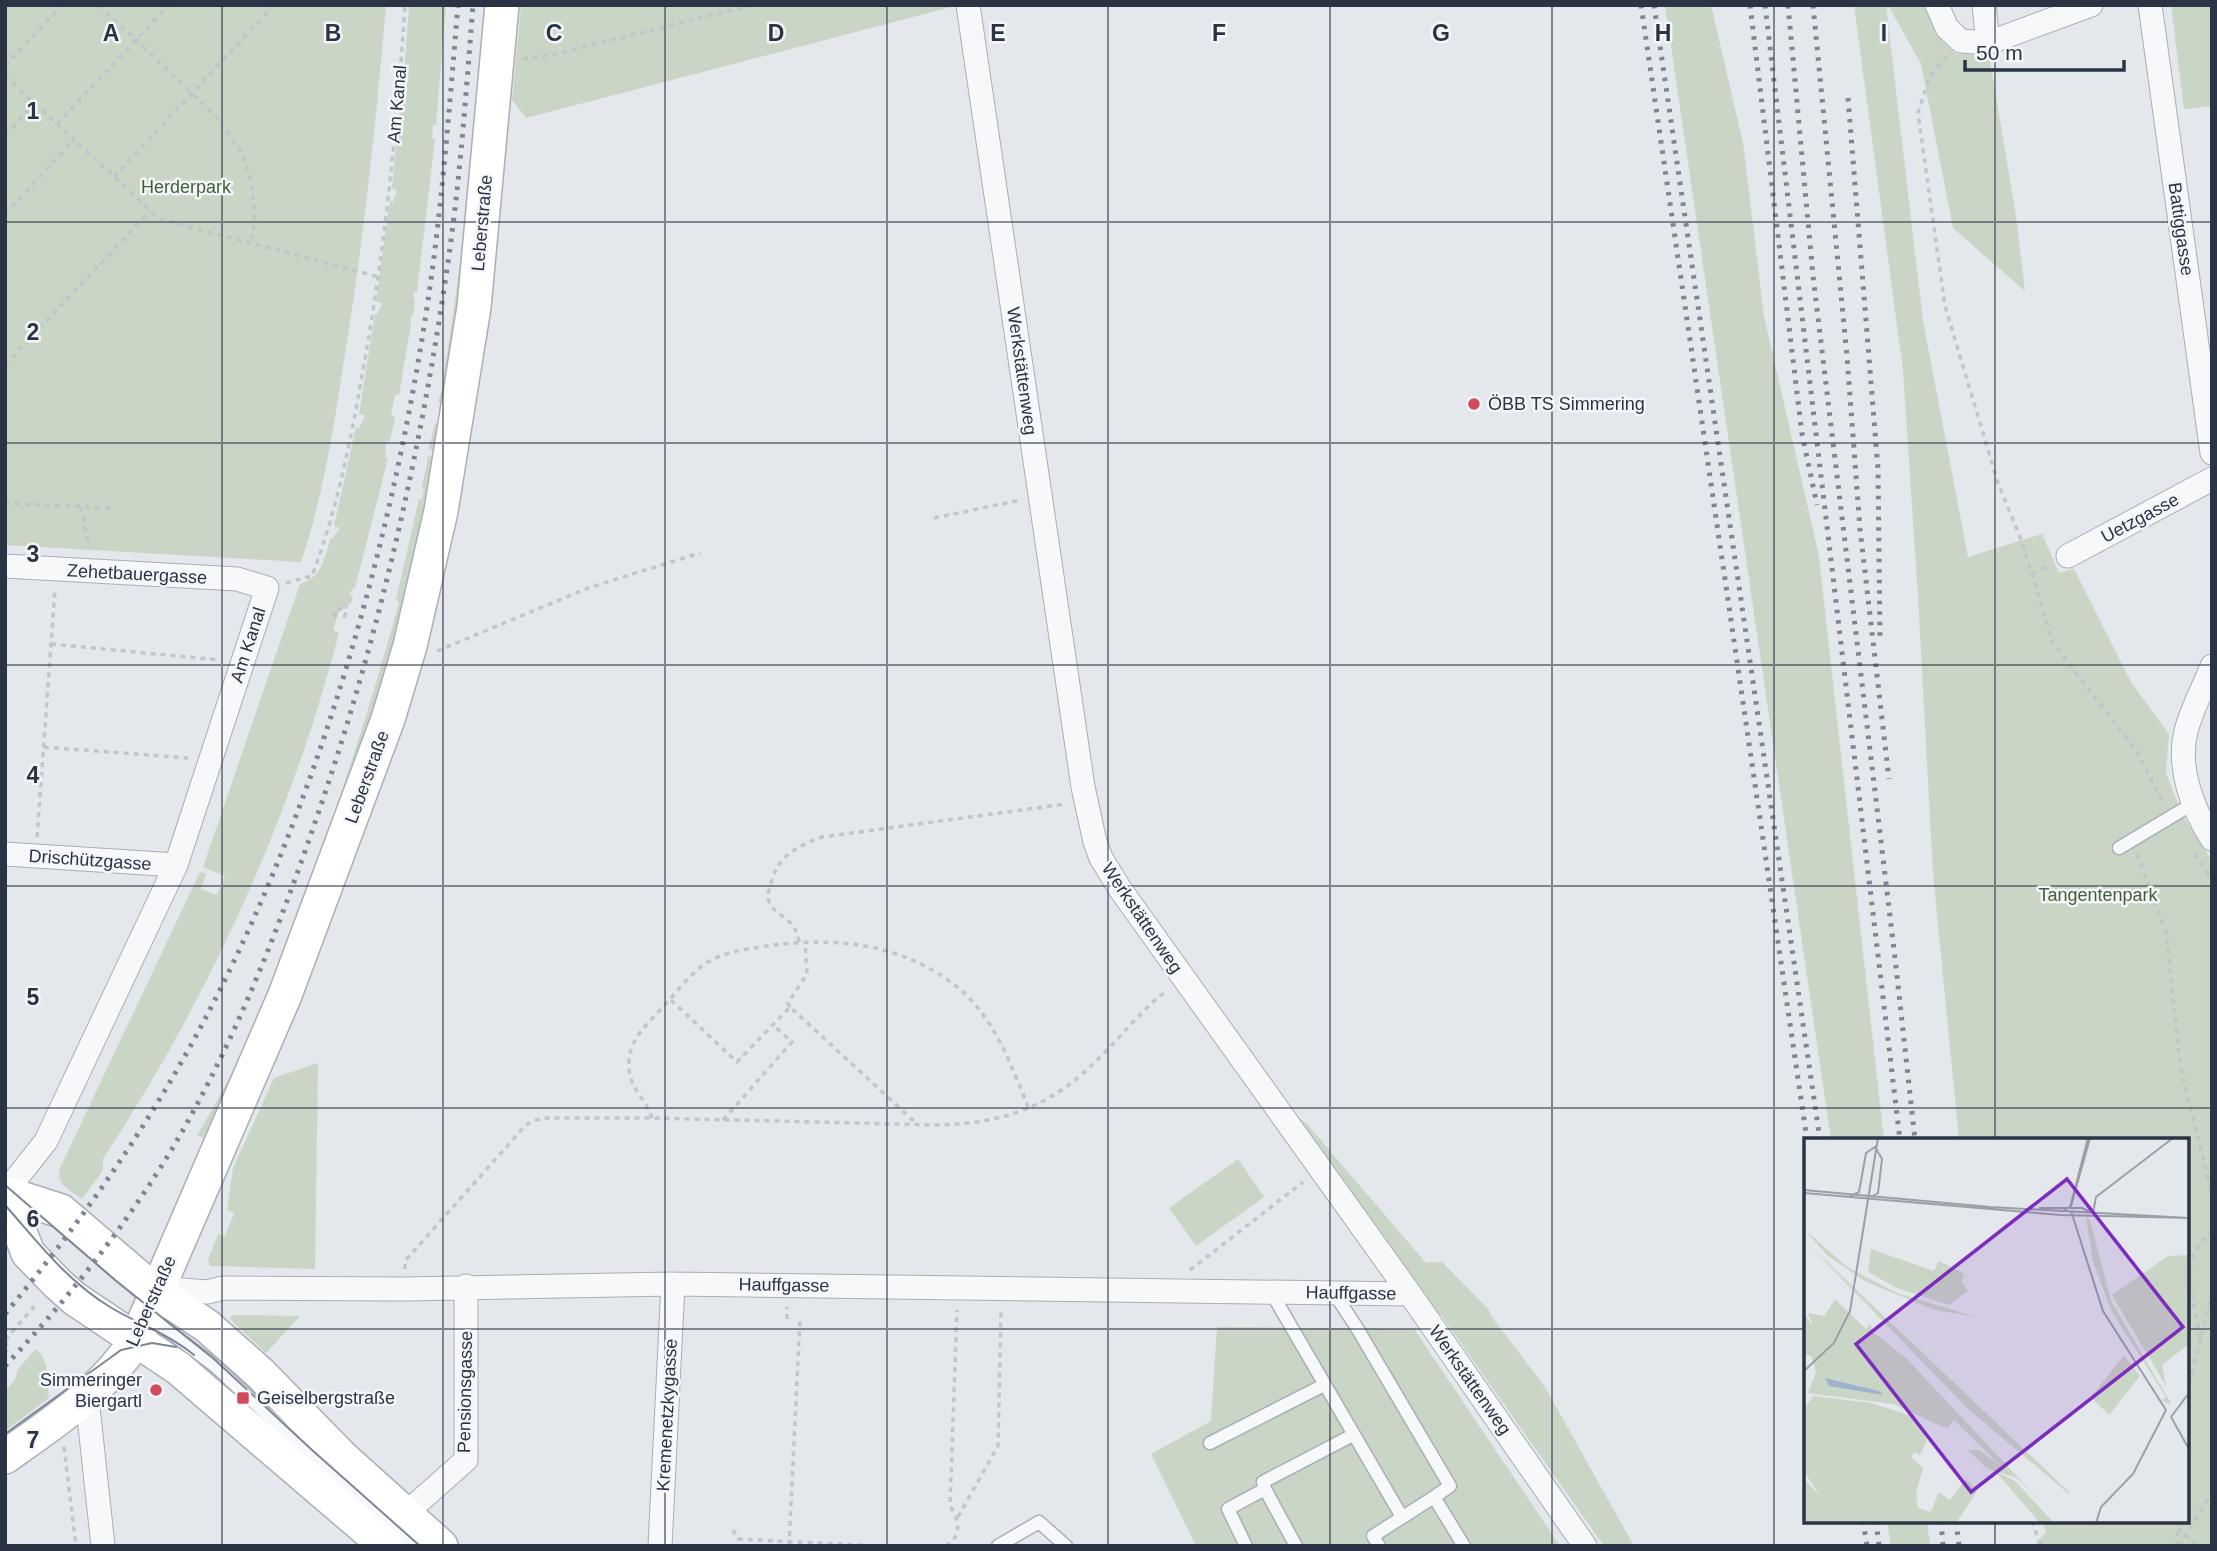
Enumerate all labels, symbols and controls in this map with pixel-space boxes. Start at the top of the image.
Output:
text: A [103,20,119,46]
text: B [325,20,341,46]
text: C [546,20,562,46]
text: D [768,20,784,46]
text: E [990,20,1006,46]
text: F [1212,20,1226,46]
text: G [1432,20,1450,46]
text: H [1655,20,1671,46]
text: I [1881,20,1887,46]
scale bar [1965,28,2124,72]
text: 50 m [1976,41,2023,64]
street label: Am Kanal [384,64,410,144]
text: 1 [27,98,40,124]
street label: Leberstraße [468,174,496,272]
park label: Herderpark [141,177,232,197]
street label: Battiggasse [2165,181,2197,277]
street label: Werkstättenweg [1003,306,1041,436]
text: 2 [27,319,39,345]
place label: ÖBB TS Simmering [1488,394,1645,414]
marker: ÖBB TS Simmering [1466,396,1482,412]
street label: Uetzgasse [2098,489,2182,547]
text: 3 [27,541,39,567]
street label: Zehetbauergasse [67,560,207,588]
street label: Am Kanal [226,605,270,685]
street label: Leberstraße [341,728,393,826]
text: 4 [27,762,40,788]
street label: Drischützgasse [28,846,152,874]
street label: Werkstättenweg [1098,859,1186,977]
park label: Tangentenpark [2038,885,2159,905]
text: 5 [27,984,40,1010]
inset map [1804,1138,2189,1523]
text: 6 [27,1206,39,1232]
street label: Leberstraße [122,1253,180,1349]
street label: Hauffgasse [738,1274,830,1296]
street label: Hauffgasse [1305,1282,1397,1304]
street label: Werkstättenweg [1425,1322,1515,1438]
street label: Pensionsgasse [454,1331,476,1453]
street label: Kremenetzkygasse [653,1338,681,1492]
place label: Simmeringer Biergartl [40,1370,142,1411]
marker: Simmeringer Biergartl [148,1382,164,1398]
place label: Geiselbergstraße [257,1388,395,1408]
marker: Geiselbergstraße [235,1390,251,1406]
text: 7 [27,1427,39,1453]

